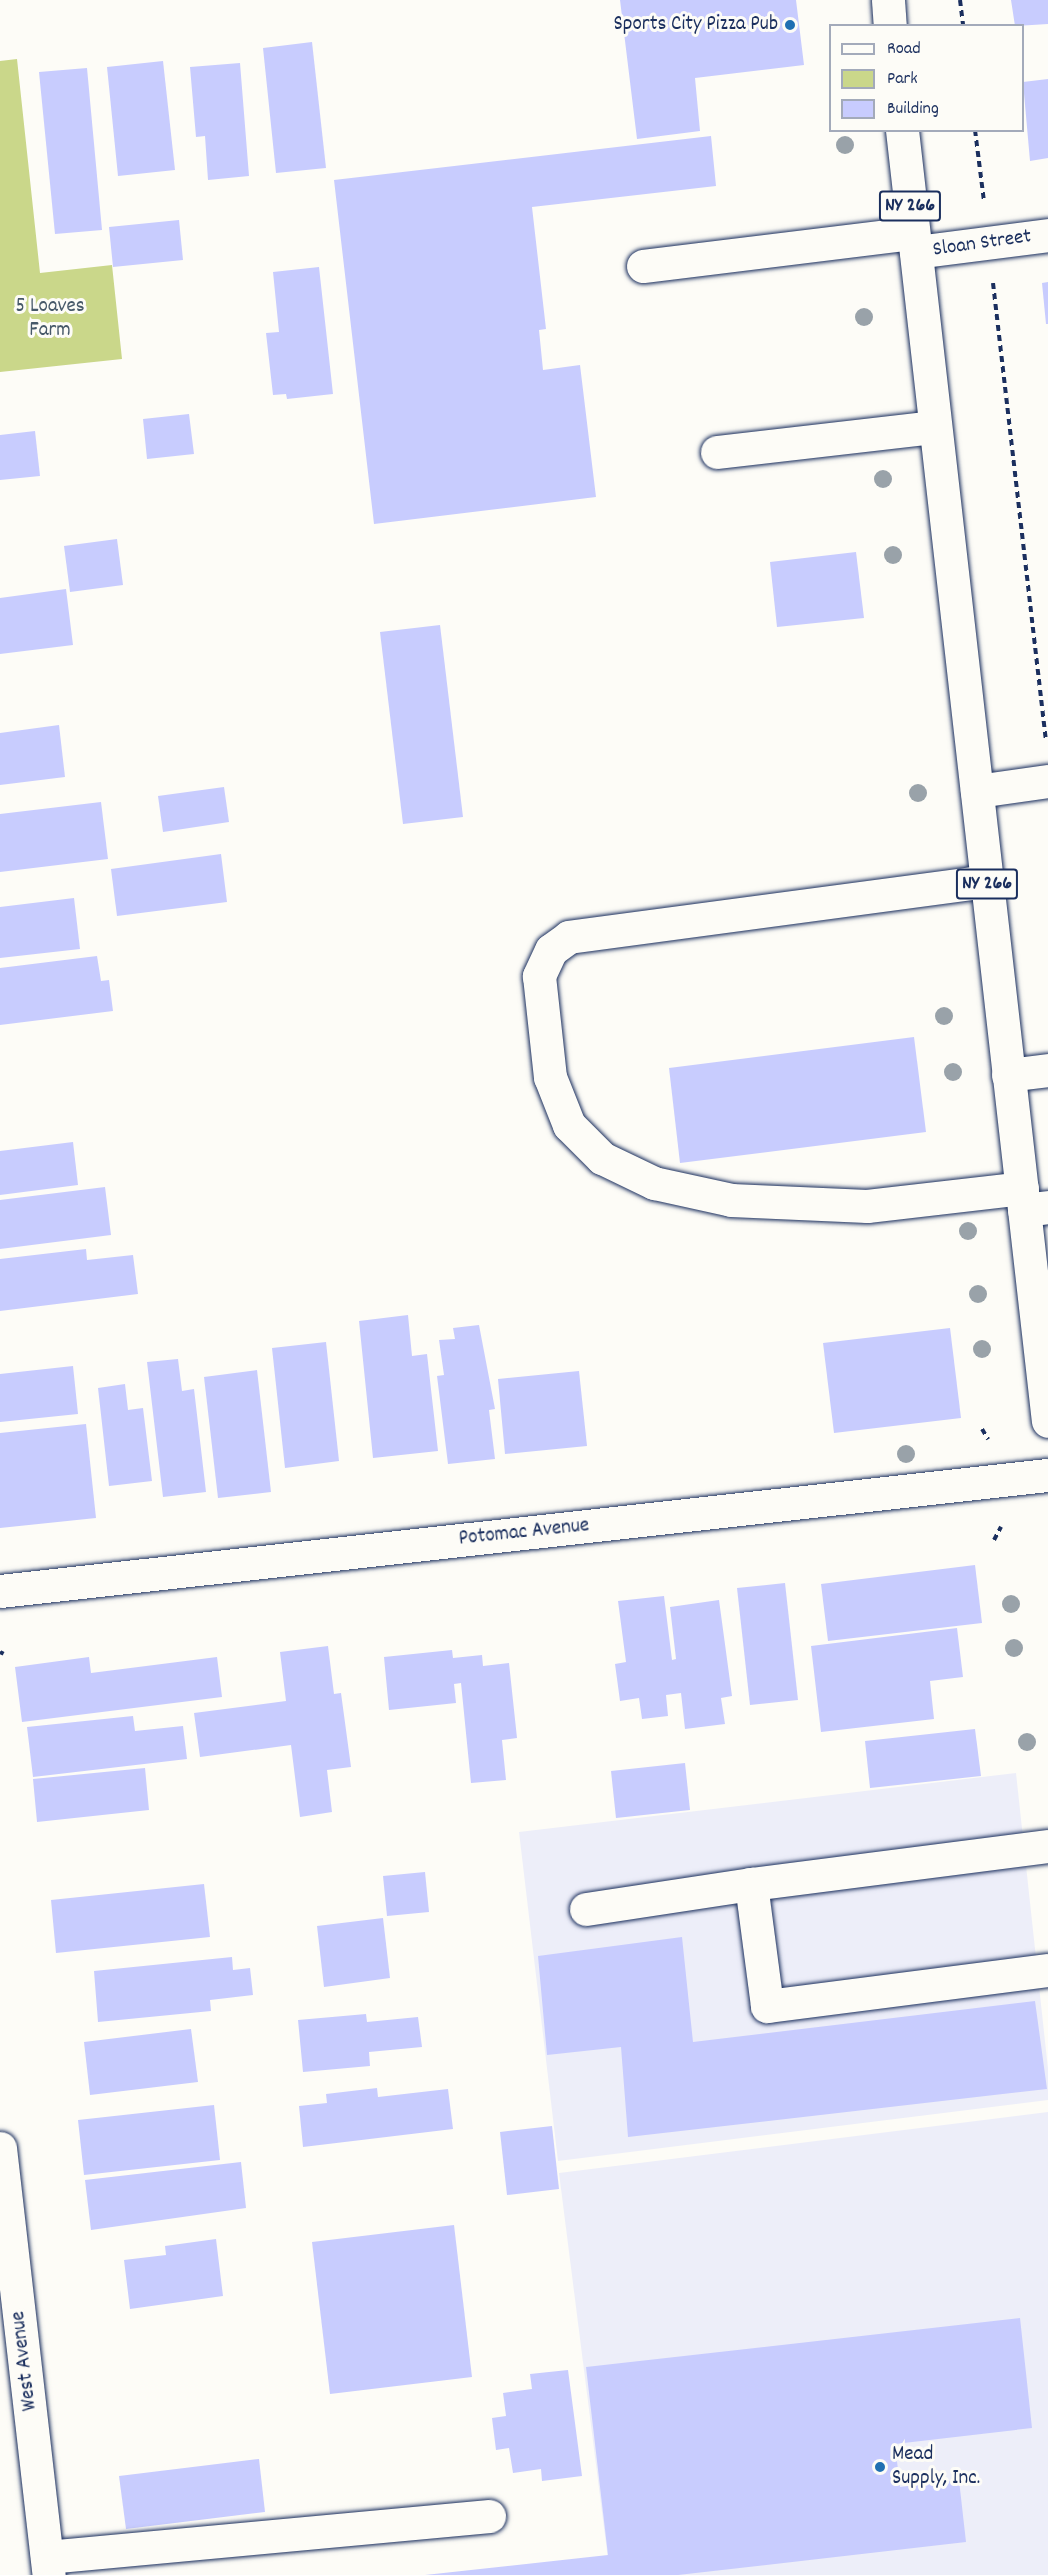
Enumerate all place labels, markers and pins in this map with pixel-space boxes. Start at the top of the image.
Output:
place label: Sports City Pizza Pub [614,12,778,38]
marker: Sports City Pizza Pub [783,18,797,32]
place label: Mead Supply, Inc. [892,2442,980,2492]
marker: Mead Supply, Inc. [873,2460,887,2474]

